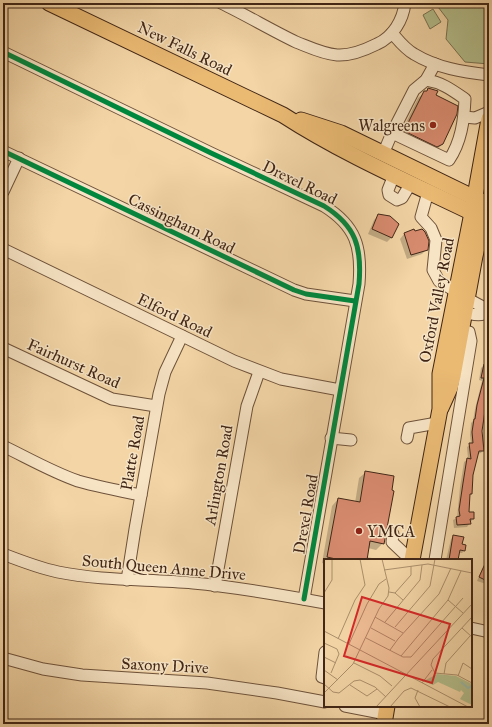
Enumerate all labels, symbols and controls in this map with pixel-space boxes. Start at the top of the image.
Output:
street label: New Falls Road [134,17,235,80]
place label: Walgreens [358,116,425,136]
marker: Walgreens [428,120,438,130]
street label: Drexel Road [259,156,340,209]
street label: Cassingham Road [125,189,238,258]
street label: Oxford Valley Road [415,236,458,364]
street label: Elford Road [134,289,215,342]
street label: Fairhurst Road [24,335,123,392]
street label: Platte Road [117,414,148,492]
street label: Arlington Road [200,423,238,528]
street label: Drexel Road [289,473,322,555]
place label: YMCA [367,522,415,541]
marker: YMCA [354,526,364,536]
street label: South Queen Anne Drive [81,551,247,584]
inset map [324,559,472,707]
street label: Saxony Drive [121,654,209,677]

